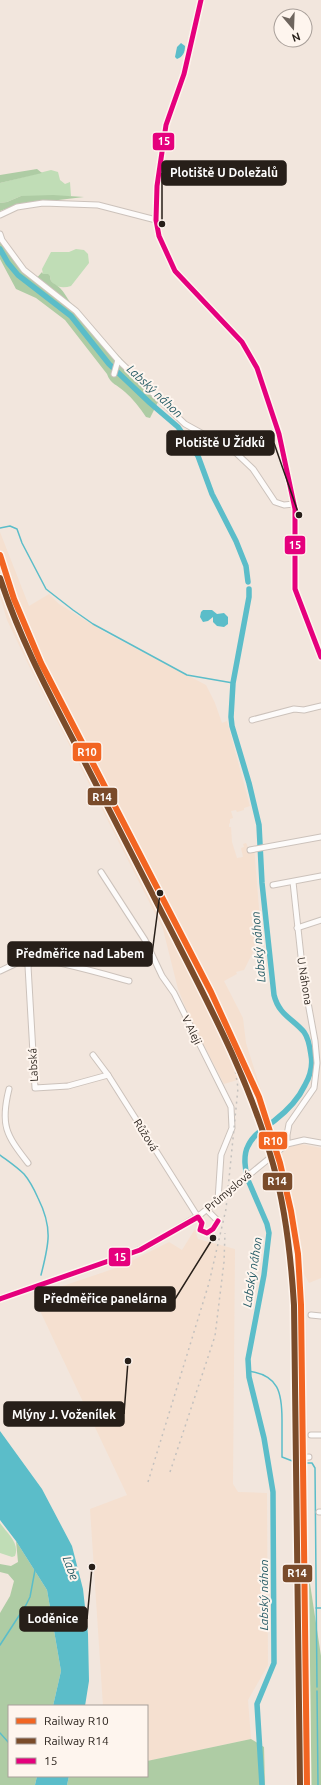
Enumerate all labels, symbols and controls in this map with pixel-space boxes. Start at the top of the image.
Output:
north arrow [273,8,313,48]
text: N [290,30,302,44]
line badge: 15 [152,132,175,151]
text: 15 [158,135,170,147]
callout: Plotiště U Doležalů [162,161,286,185]
text: Plotiště U Doležalů [170,166,278,179]
water label: Labský náhon [125,362,185,420]
callout: Plotiště U Žídků [167,431,274,455]
text: Plotiště U Žídků [175,434,265,449]
line badge: 15 [284,535,306,555]
text: 15 [289,539,301,551]
line badge: R10 [72,742,102,762]
text: R10 [77,746,97,758]
line badge: R14 [87,787,118,806]
text: R14 [92,791,112,803]
water label: Labský náhon [248,911,268,983]
callout: Předměřice nad Labem [8,942,152,966]
text: Předměřice nad Labem [16,947,144,960]
street label: U Náhona [295,956,315,1006]
street label: V Aleji [180,1013,204,1047]
street label: Labská [26,1048,40,1082]
street label: Růžová [132,1117,160,1153]
line badge: R10 [258,1131,288,1150]
text: R10 [263,1135,283,1147]
street label: Průmyslová [202,1168,254,1214]
line badge: R14 [262,1172,293,1191]
text: R14 [267,1175,287,1187]
water label: Labský náhon [240,1236,264,1308]
line badge: 15 [108,1247,131,1267]
text: 15 [114,1251,126,1263]
callout: Předměřice panelárna [35,1287,175,1311]
text: Předměřice panelárna [43,1292,167,1305]
callout: Mlýny J. Voženílek [4,1402,124,1426]
text: Mlýny J. Voženílek [12,1408,116,1421]
water label: Labe [61,1554,81,1582]
water label: Labský náhon [257,1559,270,1631]
line badge: R14 [282,1564,313,1583]
text: R14 [287,1567,307,1579]
callout: Loděnice [20,1607,87,1631]
text: Loděnice [28,1612,79,1625]
legend [8,1705,148,1777]
text: Railway R10 [44,1714,109,1727]
text: Railway R14 [44,1734,109,1747]
text: 15 [44,1754,58,1767]

